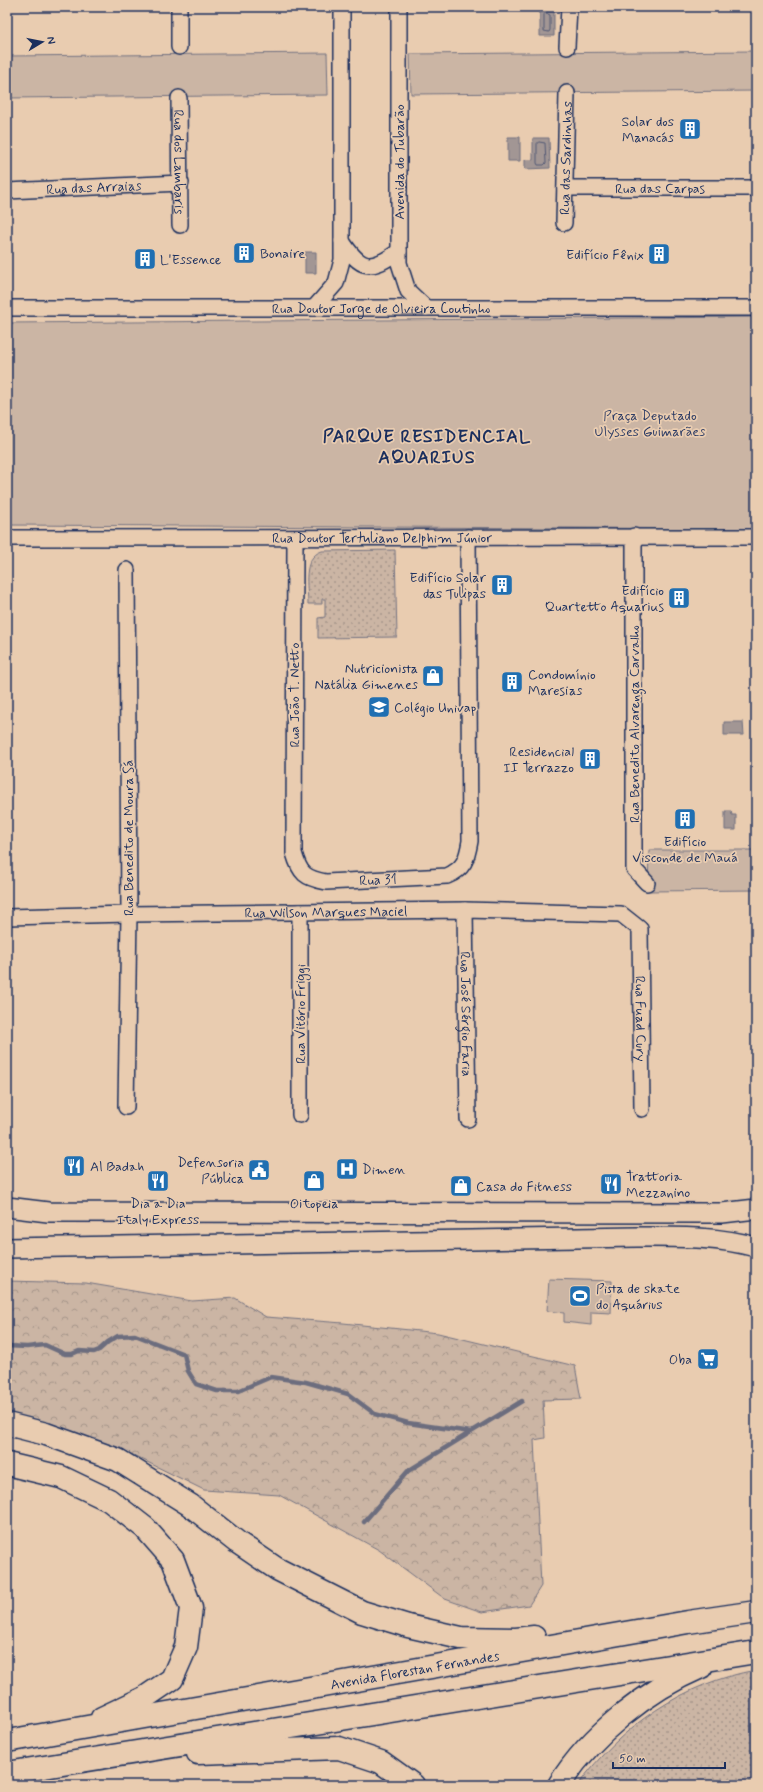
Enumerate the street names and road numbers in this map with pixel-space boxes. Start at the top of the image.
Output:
street label: Rua das Sardinhas [556,101,577,215]
street label: Avenida do Tubarão [391,104,409,220]
street label: Rua dos Lambaris [169,110,188,214]
street label: Rua das Arraias [46,177,142,199]
street label: Rua das Carpas [615,180,706,198]
street label: Rua Doutor Jorge de Olvieira Coutinho [272,300,490,319]
street label: Rua Doutor Tertuliano Delphim Júnior [272,529,492,548]
street label: Rua Benedito Alvarenga Carvalho [626,625,646,823]
street label: Rua João T. Netto [286,643,304,747]
street label: Rua Benedito de Moura Sá [120,760,138,916]
street label: Rua 31 [359,871,397,890]
street label: Rua Wilson Marques Maciel [244,903,408,923]
street label: Rua José Sérgio Faria [455,951,475,1077]
street label: Rua Vitório Friggi [292,964,311,1064]
street label: Rua Fuad Cury [631,976,649,1062]
street label: Avenida Florestan Fernandes [329,1647,501,1694]

